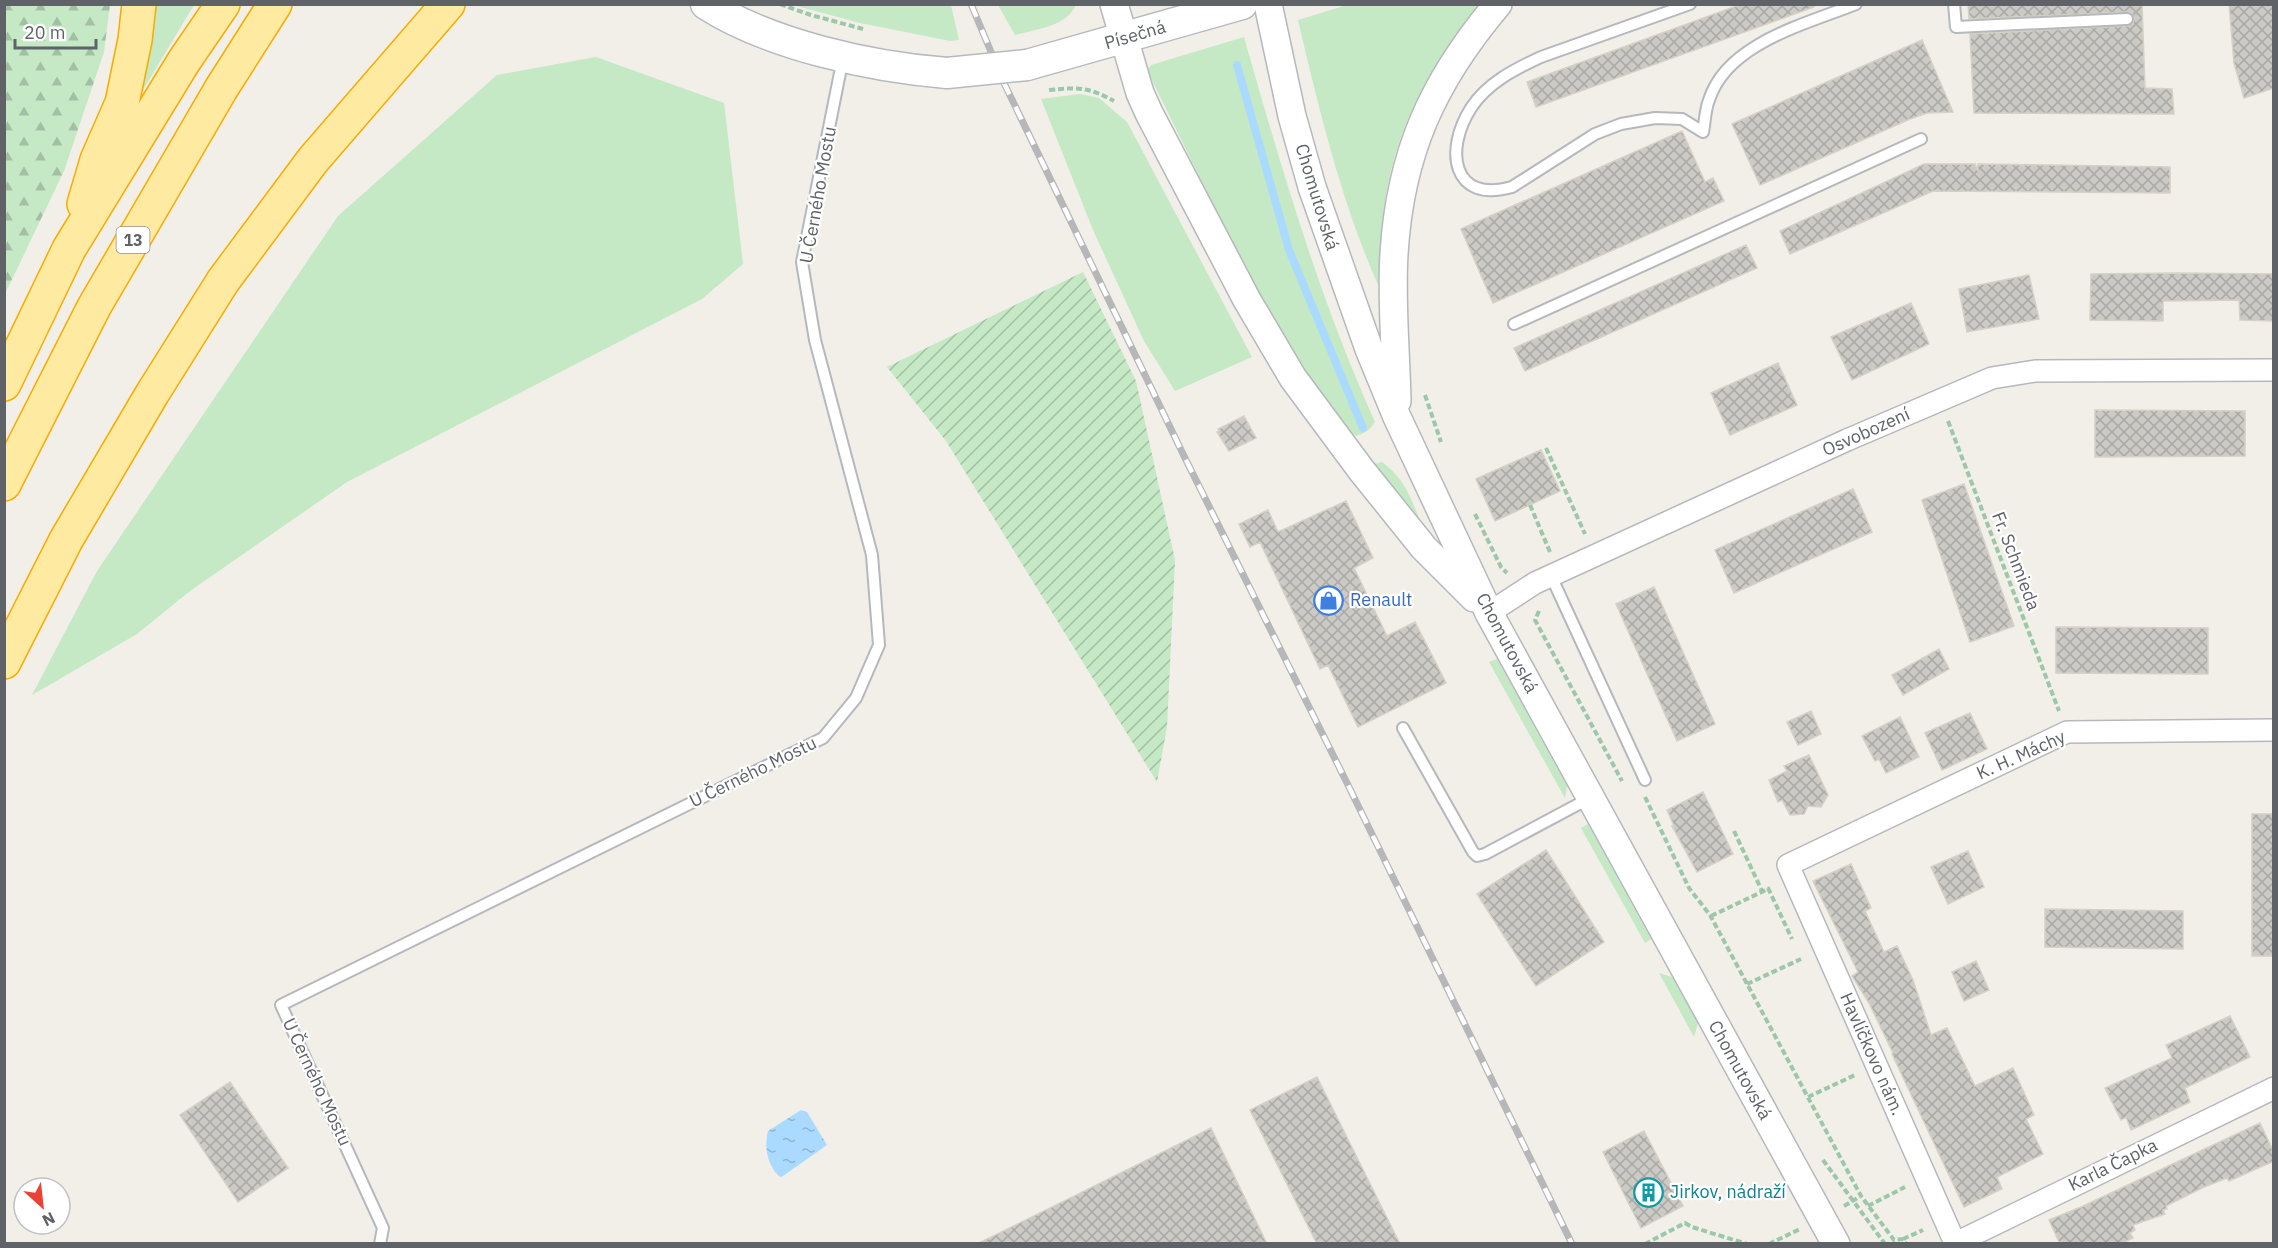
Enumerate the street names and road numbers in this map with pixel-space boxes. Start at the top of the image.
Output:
street label: Písečná [1101,15,1169,54]
street label: U Černého Mostu [793,124,841,265]
street label: Chomutovská [1290,141,1345,253]
road number: 13 [116,227,150,253]
street label: Osvobození [1819,402,1914,461]
street label: Fr. Schmieda [1987,508,2046,614]
street label: Chomutovská [1471,589,1544,697]
street label: K. H. Máchy [1973,725,2069,784]
street label: U Černého Mostu [685,730,820,812]
street label: Havlíčkovo nám. [1835,989,1910,1119]
street label: U Černého Mostu [278,1014,358,1149]
street label: Chomutovská [1704,1016,1777,1124]
street label: Karla Čapka [2064,1132,2161,1196]

